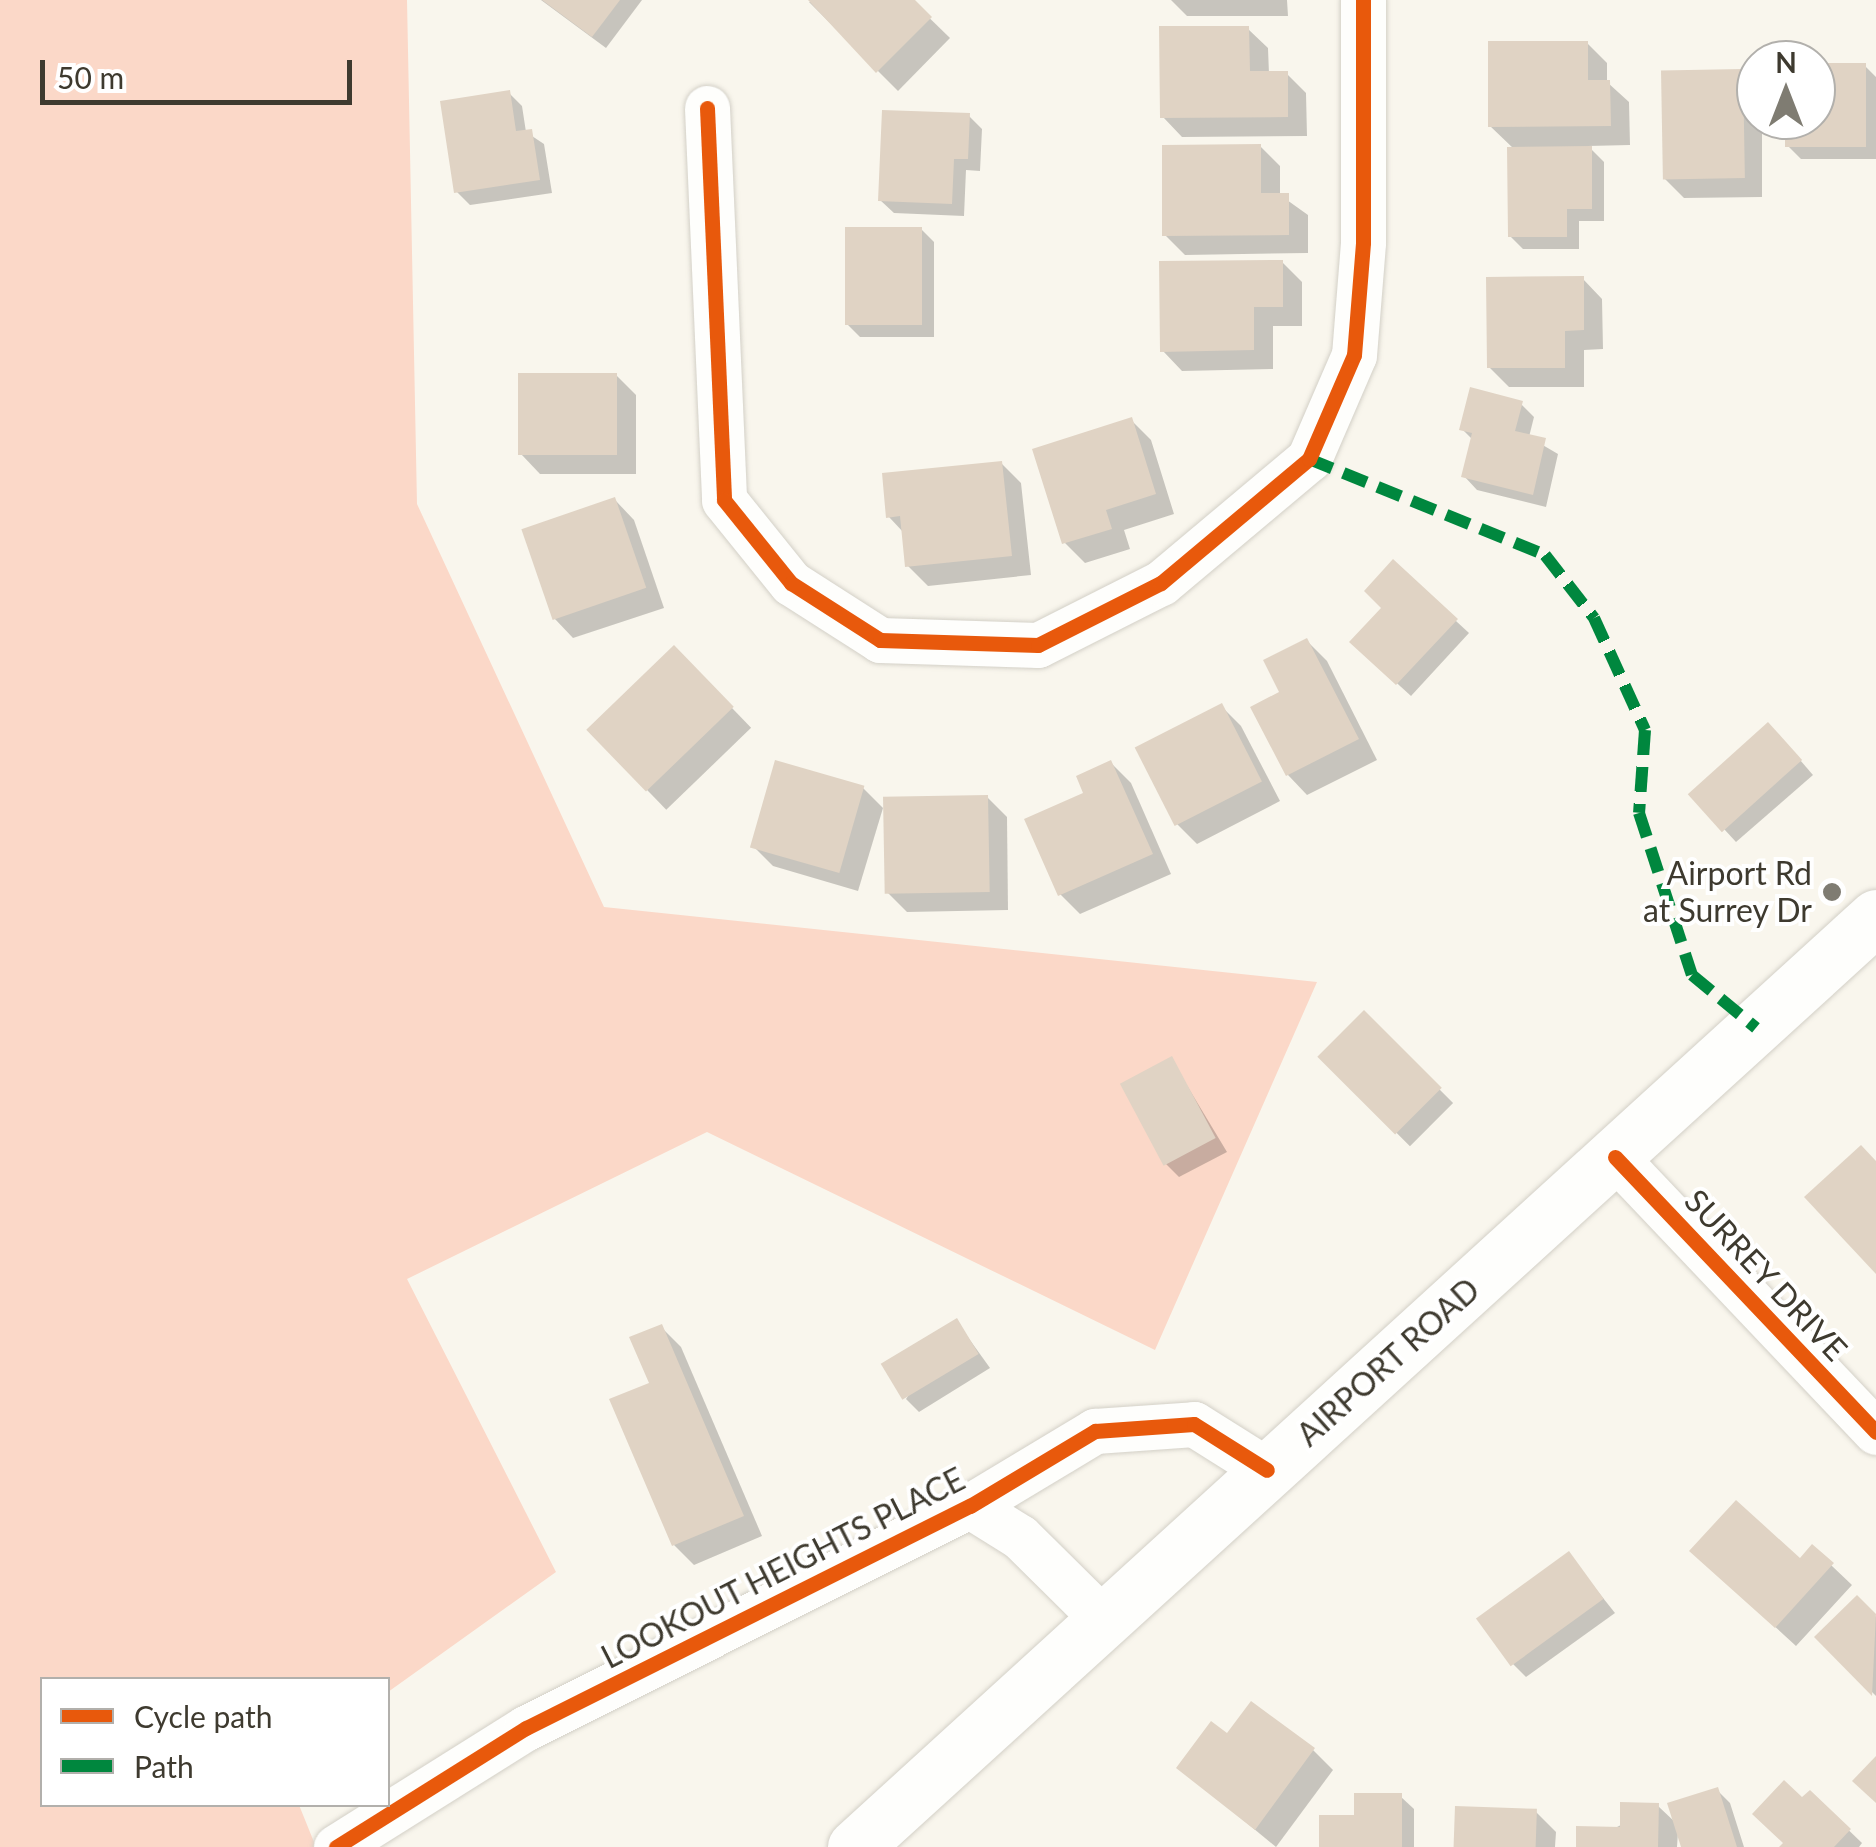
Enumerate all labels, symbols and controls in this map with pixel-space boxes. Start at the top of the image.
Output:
scale bar [45,40,358,102]
north arrow [1736,40,1836,140]
text: N [1775,45,1797,79]
text: 50 m [57,59,124,95]
place label: Airport Rd at Surrey Dr [1642,855,1812,930]
marker: Airport Rd at Surrey Dr [1821,881,1843,903]
street label: SURREY DRIVE [1677,1181,1855,1369]
street label: AIRPORT ROAD [1289,1270,1487,1454]
street label: LOOKOUT HEIGHTS PLACE [595,1459,971,1677]
legend [40,1677,390,1807]
text: Cycle path [134,1698,273,1734]
text: Path [134,1748,194,1784]

